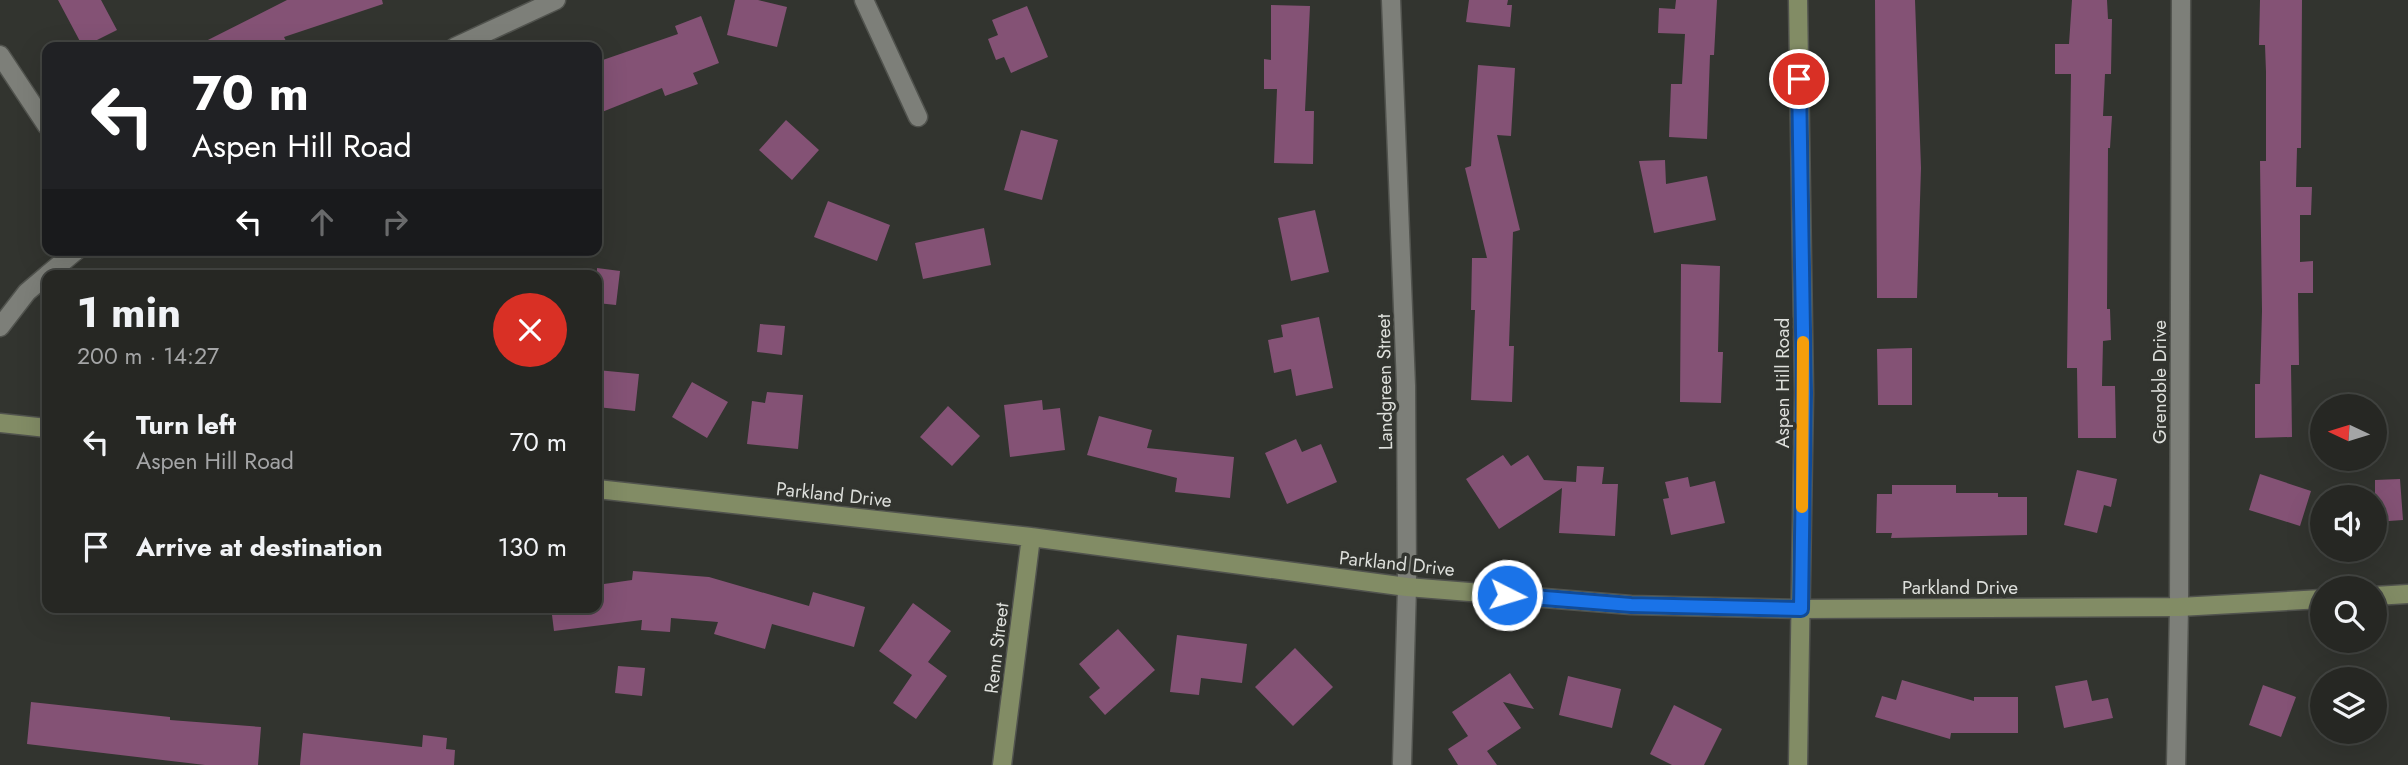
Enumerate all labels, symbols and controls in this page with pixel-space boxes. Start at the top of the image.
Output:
pin [1769,49,1829,109]
text: 70 m [192,58,309,128]
icon: arrive [1780,60,1818,98]
icon: left [77,70,168,161]
text: Aspen Hill Road [192,123,412,169]
icon: left [230,203,268,241]
icon: ahead [303,203,341,241]
icon: right [376,203,414,241]
text: 1 min [77,282,181,343]
button: close [493,293,567,367]
street label: Landgreen Street [1370,313,1399,450]
street label: Aspen Hill Road [1769,318,1796,448]
street label: Grenoble Drive [2146,320,2173,444]
text: 200 m · 14:27 [77,339,219,373]
north arrow [2310,394,2387,471]
map controls [2310,394,2387,744]
text: Turn left [136,406,236,444]
icon: left [77,423,115,461]
text: 70 m [510,423,567,461]
text: Aspen Hill Road [136,444,294,478]
street label: Parkland Drive [775,475,893,514]
button: sound [2310,485,2387,562]
icon: arrive [77,528,115,566]
text: Arrive at destination [136,528,383,566]
text: 130 m [497,528,567,566]
street label: Parkland Drive [1338,544,1456,583]
position arrow [1470,558,1544,632]
street label: Parkland Drive [1902,574,2018,601]
button: search [2310,576,2387,653]
street label: Renn Street [978,601,1016,695]
button: layers [2310,667,2387,744]

